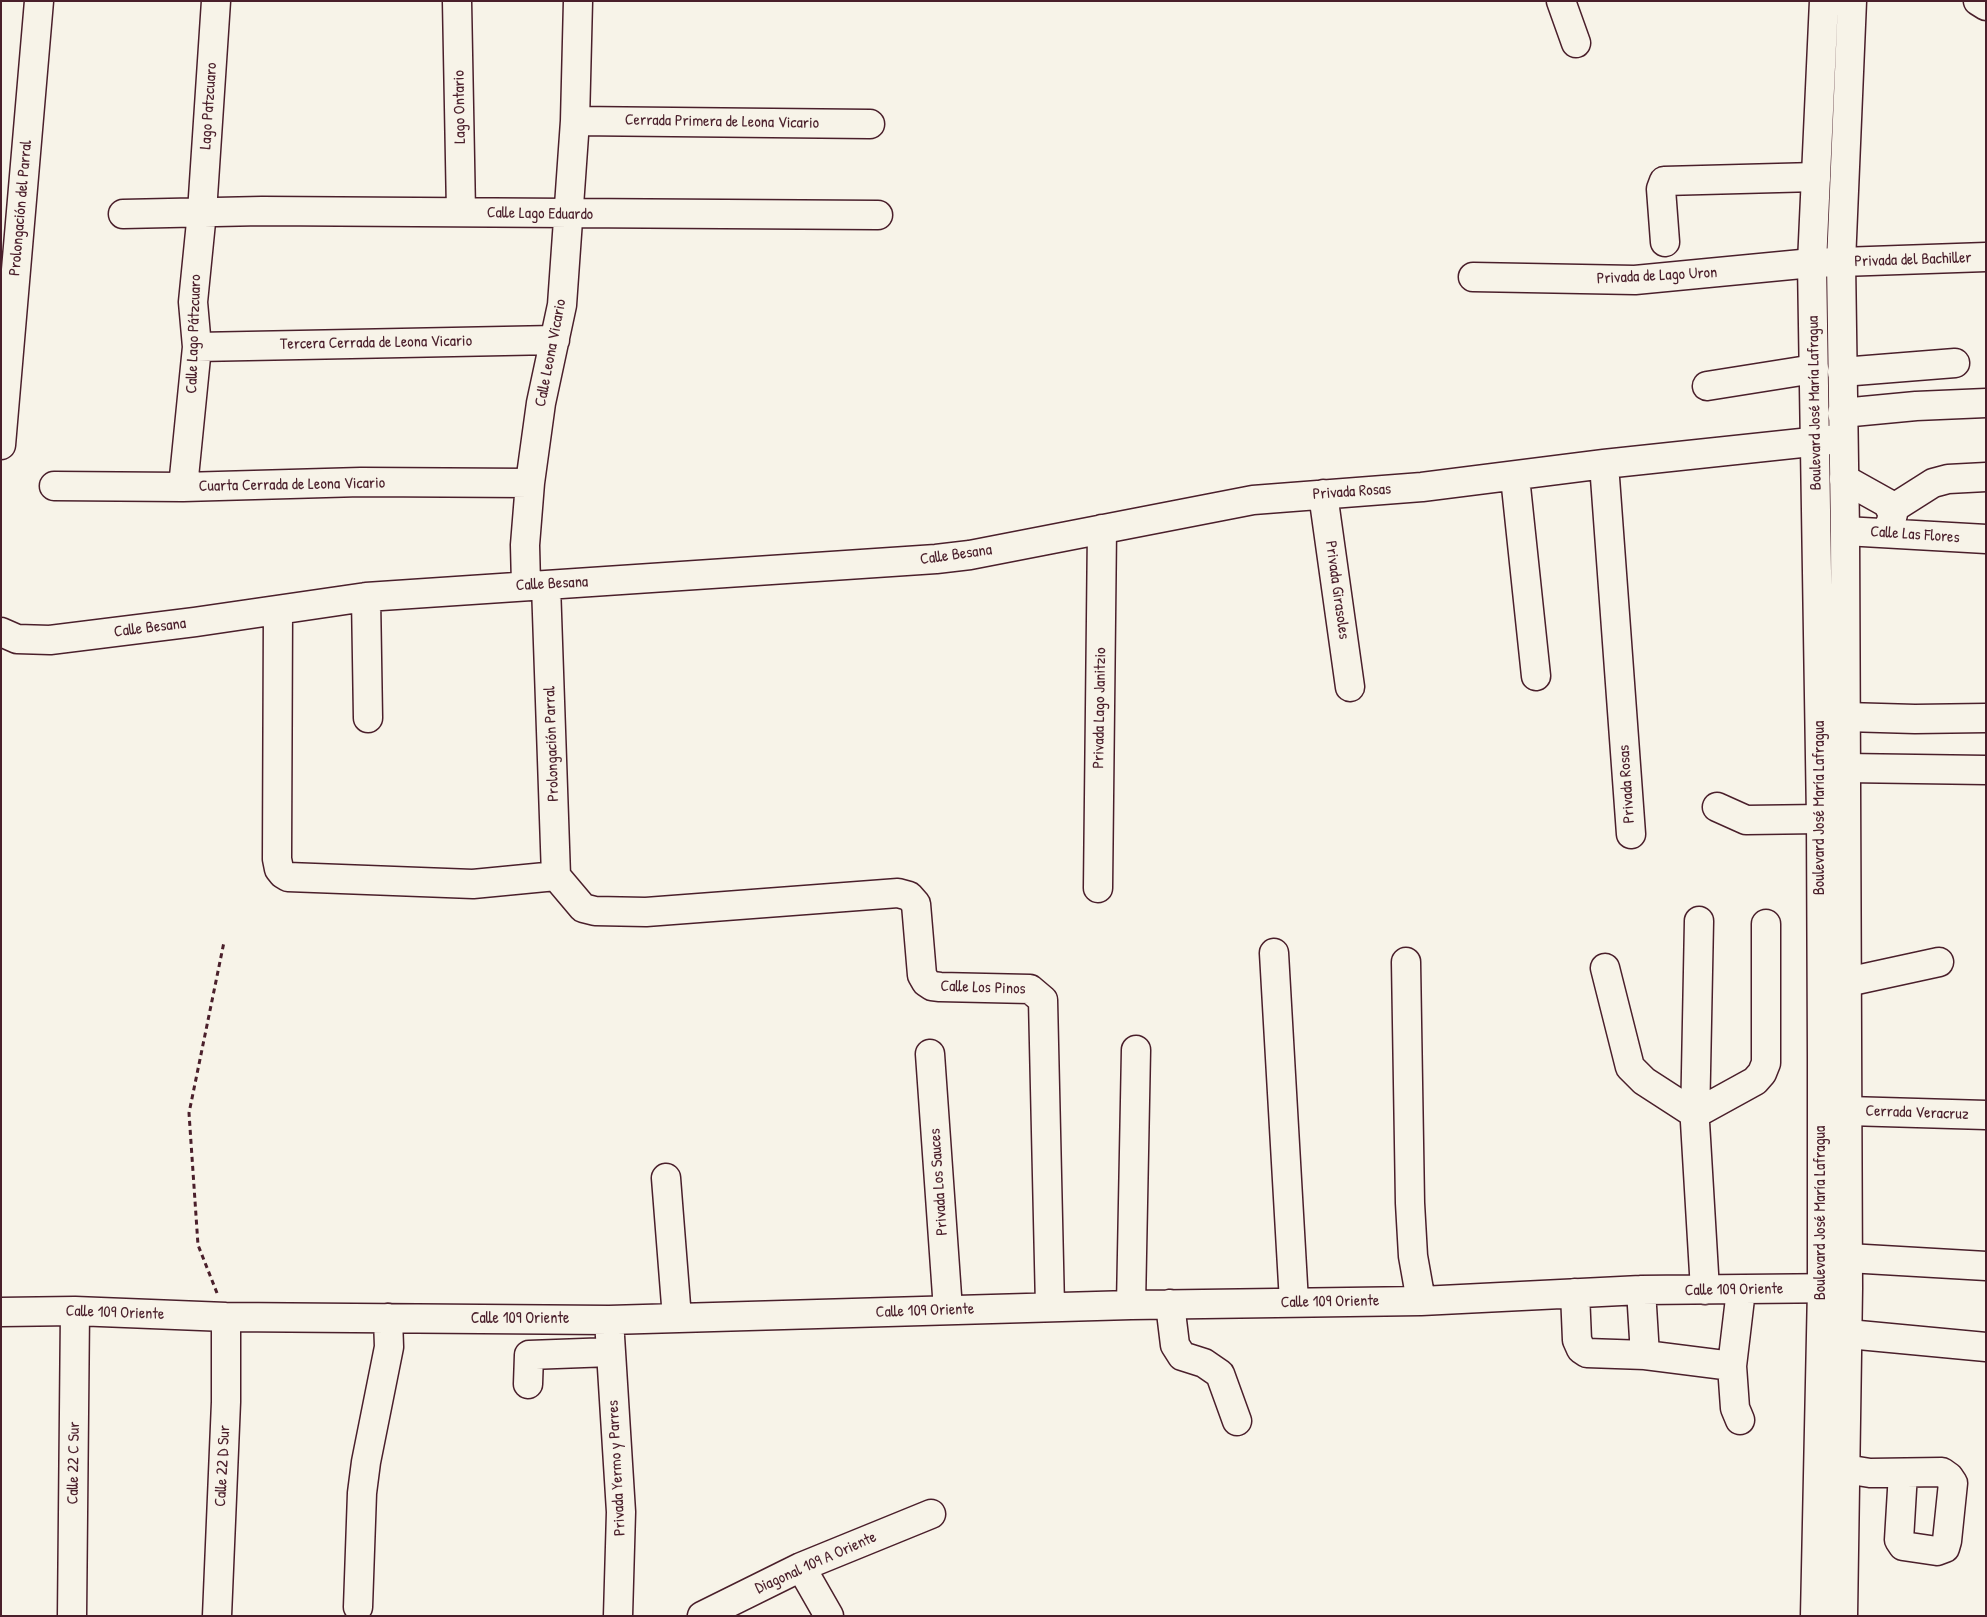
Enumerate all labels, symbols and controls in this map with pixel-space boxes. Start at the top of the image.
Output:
street label: Lago Patzcuaro [196,62,222,150]
street label: Lago Ontario [450,70,470,144]
street label: Cerrada Primera de Leona Vicario [625,111,819,133]
street label: Prolongación del Parral [6,139,36,277]
street label: Calle Lago Eduardo [487,203,593,225]
street label: Privada del Bachiller [1854,248,1972,272]
street label: Privada de Lago Uron [1596,263,1718,289]
street label: Calle Lago Pátzcuaro [182,274,206,394]
street label: Calle Leona Vicario [531,298,571,408]
street label: Boulevard José María Lafragua [1804,316,1826,490]
street label: Tercera Cerrada de Leona Vicario [280,332,472,354]
street label: Cuarta Cerrada de Leona Vicario [199,474,385,496]
street label: Privada Rosas [1312,480,1392,504]
street label: Calle Las Flores [1870,522,1960,548]
street label: Privada Girasoles [1321,539,1353,641]
street label: Calle Besana [919,540,993,570]
street label: Calle Besana [515,573,589,595]
street label: Calle Besana [113,614,187,642]
street label: Privada Lago Janitzio [1089,647,1111,769]
street label: Prolongación Parral [540,686,564,802]
street label: Boulevard José María Lafragua [1810,721,1830,895]
street label: Privada Rosas [1615,744,1639,824]
street label: Calle Los Pinos [940,977,1026,999]
street label: Cerrada Veracruz [1865,1102,1969,1124]
street label: Boulevard José María Lafragua [1811,1126,1831,1300]
street label: Privada Los Sauces [926,1128,952,1236]
street label: Calle 109 Oriente [1685,1280,1783,1300]
street label: Calle 109 Oriente [1281,1292,1379,1312]
street label: Calle 109 Oriente [875,1300,975,1322]
street label: Calle 109 Oriente [65,1302,165,1324]
street label: Calle 109 Oriente [471,1309,569,1329]
street label: Privada Yermo y Parres [604,1400,630,1536]
street label: Calle 22 C Sur [64,1421,84,1505]
street label: Calle 22 D Sur [211,1425,235,1507]
street label: Diagonal 109 A Oriente [752,1528,880,1598]

